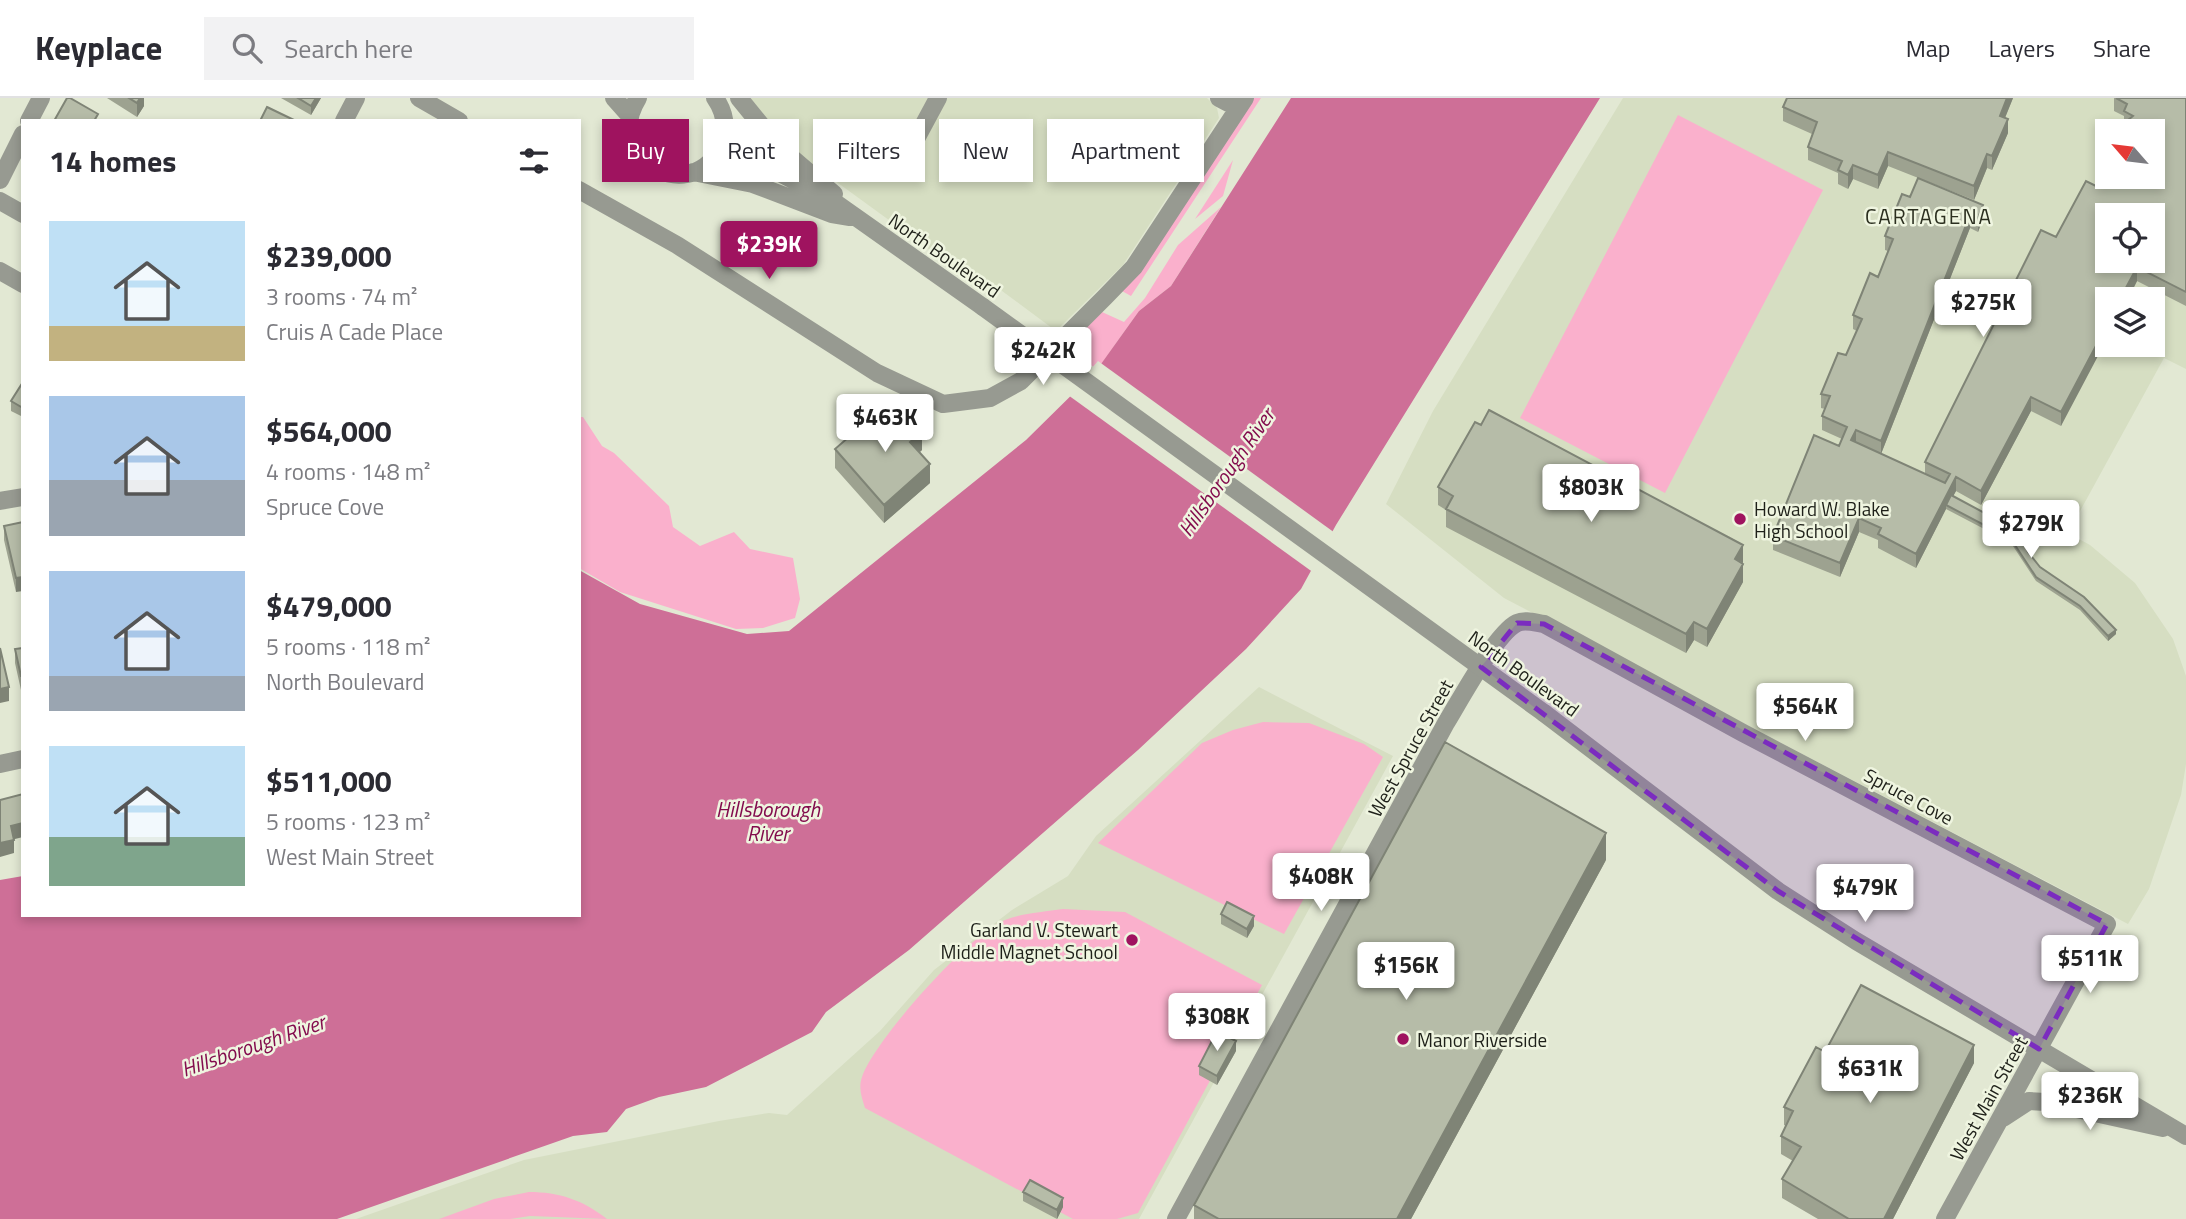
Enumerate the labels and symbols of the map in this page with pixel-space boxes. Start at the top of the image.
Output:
north arrow [2095,119,2165,189]
district label: CARTAGENA [1865,200,1993,232]
street label: North Boulevard [883,206,1007,304]
pin: $239K [720,222,818,281]
pin: $275K [1934,280,2032,339]
pin: $242K [994,328,1092,387]
pin: $463K [836,394,934,454]
water label: Hillsborough River [1170,399,1284,543]
pin: $803K [1542,464,1640,524]
place label: Howard W. Blake High School [1754,494,1890,545]
pin: $279K [1982,500,2080,560]
marker: Howard W. Blake High School [1732,511,1748,527]
street label: North Boulevard [1463,623,1585,723]
street label: West Spruce Street [1360,673,1460,822]
pin: $564K [1756,684,1854,743]
street label: Spruce Cove [1859,760,1959,832]
water label: Hillsborough River [716,793,820,849]
pin: $408K [1272,854,1370,913]
pin: $479K [1816,864,1914,924]
place label: Garland V. Stewart Middle Magnet School [941,915,1118,966]
marker: Garland V. Stewart Middle Magnet School [1124,932,1140,948]
pin: $511K [2041,936,2139,995]
pin: $156K [1357,942,1455,1002]
pin: $308K [1168,993,1266,1053]
water label: Hillsborough River [177,1005,331,1085]
place label: Manor Riverside [1417,1025,1547,1054]
street label: West Main Street [1942,1030,2034,1166]
marker: Manor Riverside [1395,1031,1411,1047]
pin: $631K [1821,1046,1919,1105]
pin: $236K [2041,1072,2139,1132]

